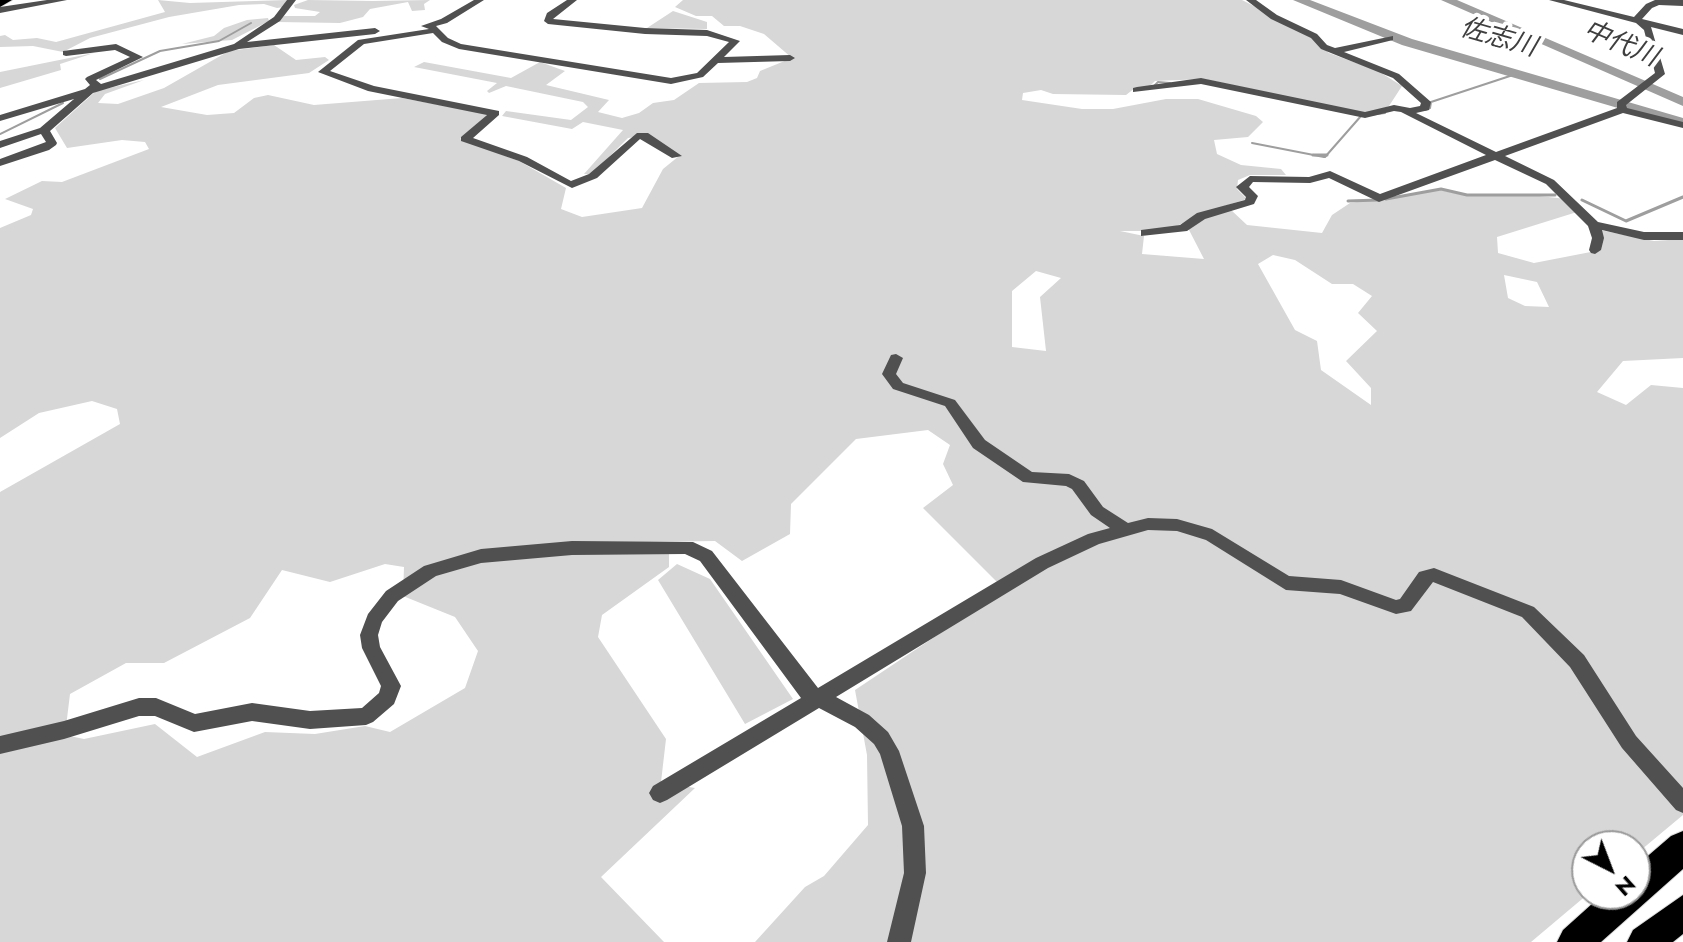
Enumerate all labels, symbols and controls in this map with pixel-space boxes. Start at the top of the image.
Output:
water label: 佐志川 [1456,13,1540,65]
water label: 中代川 [1578,15,1662,75]
north arrow [1571,830,1651,910]
text: N [1609,869,1643,904]

